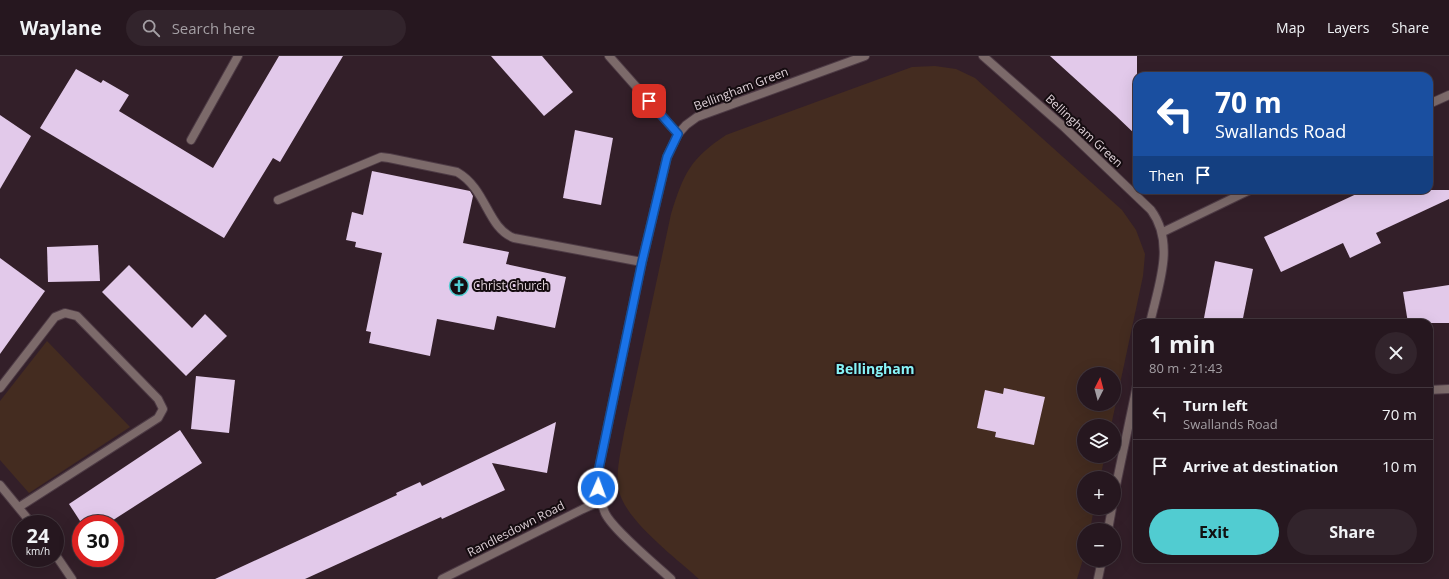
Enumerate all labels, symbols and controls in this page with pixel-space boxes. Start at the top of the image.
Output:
search box [126,10,406,46]
text: Waylane [20,15,102,41]
icon: search [140,17,162,39]
text: Search here [172,18,255,38]
text: Map [1276,18,1305,37]
text: Layers [1327,18,1369,37]
text: Share [1391,18,1429,37]
street label: Bellingham Green [691,63,791,114]
text: 70 m [1215,83,1282,121]
pin [632,84,666,118]
icon: left [1149,88,1201,140]
icon: arrive [638,90,660,112]
street label: Bellingham Green [1042,90,1127,171]
text: Swallands Road [1215,119,1346,143]
icon: arrive [1192,164,1214,186]
text: Then [1149,165,1184,185]
church icon: Christ Church [448,275,470,297]
place label: Christ Church [473,277,549,294]
text: 1 min [1149,327,1216,360]
button: close [1375,332,1417,374]
district label: Bellingham [835,359,915,378]
text: 80 m · 21:43 [1149,359,1223,377]
north arrow [1077,367,1121,411]
map controls [1077,367,1121,567]
text: Turn left [1183,395,1248,415]
icon: left [1149,403,1171,425]
text: 70 m [1382,404,1417,424]
text: Swallands Road [1183,415,1278,433]
button: layers [1077,419,1121,463]
icon: arrive [1149,455,1171,477]
text: Arrive at destination [1183,456,1338,476]
text: 10 m [1382,456,1417,476]
position arrow [577,467,619,509]
button: + [1077,471,1121,515]
street label: Randlesdown Road [464,497,567,560]
button: Exit [1149,509,1279,555]
button: Share [1287,509,1417,555]
speed limit sign: 30 [72,515,124,567]
text: 24 [27,522,49,549]
button: − [1077,523,1121,567]
text: km/h [26,544,50,558]

